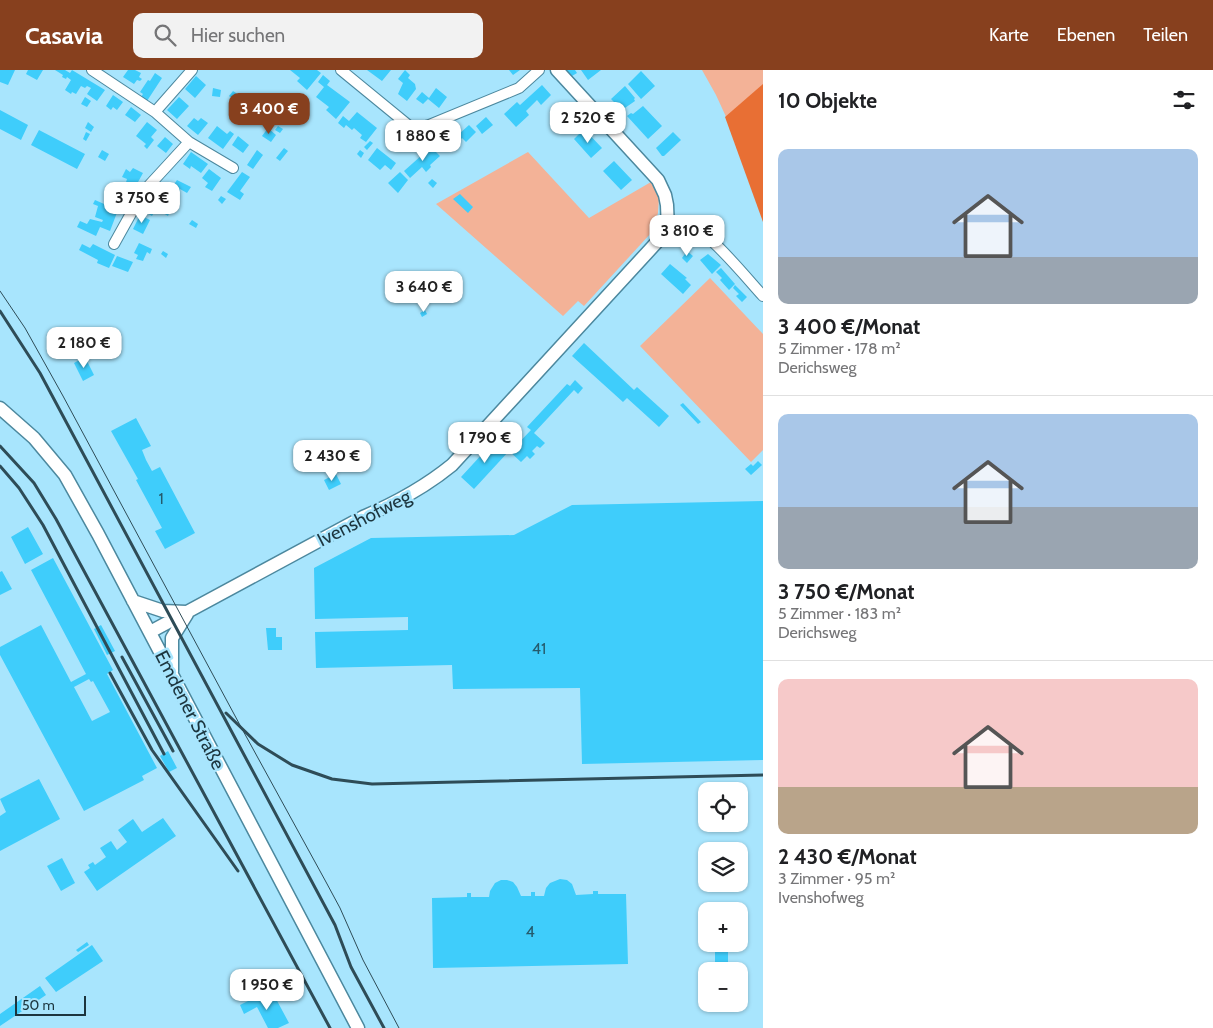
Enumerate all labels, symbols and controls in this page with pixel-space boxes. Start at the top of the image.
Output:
search box [133,13,483,58]
text: Casavia [25,21,103,50]
icon: search [151,21,179,49]
text: Hier suchen [191,24,285,47]
text: Karte [989,24,1029,46]
text: Ebenen [1057,24,1115,46]
text: Teilen [1143,24,1188,46]
icon: filters [1170,86,1198,114]
text: 10 Objekte [778,88,877,113]
pin: 3 400 € [223,92,315,135]
text: 3 400 € [240,99,298,118]
pin: 2 520 € [542,102,634,144]
text: 2 520 € [561,108,615,127]
pin: 1 880 € [377,119,469,162]
text: 1 880 € [396,126,450,145]
icon: home [943,181,1033,271]
pin: 3 750 € [96,182,188,224]
text: 3 750 € [115,188,169,207]
pin: 3 810 € [641,214,733,257]
text: 3 810 € [661,221,713,240]
pin: 3 640 € [378,270,470,313]
text: 3 640 € [396,277,452,296]
text: 3 400 €/Monat [778,314,920,339]
pin: 2 180 € [38,326,130,369]
text: 2 180 € [58,333,110,352]
text: 5 Zimmer · 178 m² [778,339,901,358]
text: Derichsweg [778,358,856,377]
pin: 1 790 € [439,422,531,464]
text: 1 790 € [459,428,511,447]
pin: 2 430 € [286,440,378,482]
text: 2 430 € [304,446,360,465]
icon: home [943,447,1033,537]
street label: Ivenshofweg [313,484,415,551]
house number: 1 [158,489,164,508]
text: 3 750 €/Monat [778,579,914,604]
text: 5 Zimmer · 183 m² [778,604,901,623]
text: Derichsweg [778,623,856,642]
house number: 41 [532,639,546,658]
street label: Emdener Straße [150,647,230,774]
icon: home [943,712,1033,802]
map controls [698,782,748,1012]
button: locate [698,782,748,832]
button: layers [698,842,748,892]
text: 2 430 €/Monat [778,844,917,869]
text: 3 Zimmer · 95 m² [778,869,895,888]
text: Ivenshofweg [778,888,864,907]
button: + [698,902,748,952]
house number: 4 [525,922,535,941]
button: − [698,962,748,1012]
pin: 1 950 € [221,968,313,1011]
text: 1 950 € [241,975,293,994]
scale bar [15,993,86,1016]
text: 50 m [22,996,55,1014]

